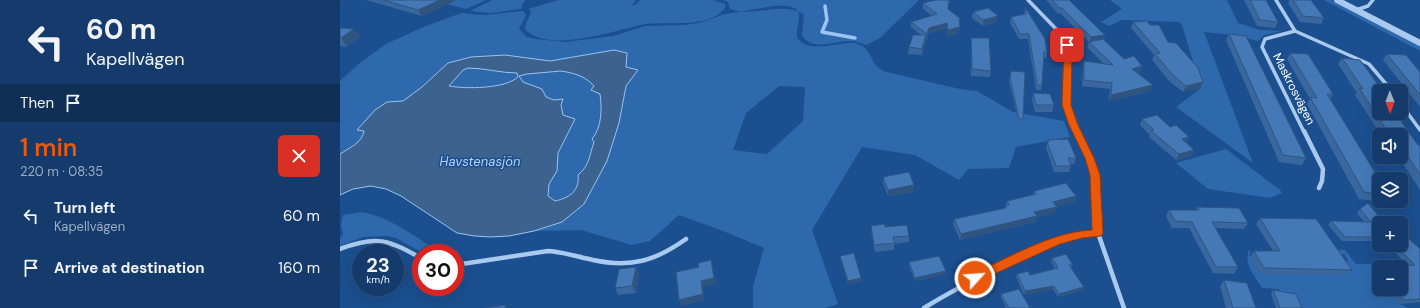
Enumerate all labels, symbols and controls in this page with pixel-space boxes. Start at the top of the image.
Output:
text: 60 m [86,11,156,48]
icon: left [20,16,72,68]
pin [1050,28,1084,62]
icon: arrive [1056,34,1078,56]
text: Kapellvägen [86,47,185,71]
street label: Maskrosvägen [1269,50,1319,128]
north arrow [1372,84,1408,120]
map controls [1372,84,1408,296]
icon: arrive [62,92,84,114]
text: Then [20,93,54,113]
button: sound [1372,128,1408,164]
text: 1 min [20,132,77,163]
button: close [278,135,320,177]
water label: Havstenasjön [440,153,520,170]
text: 220 m · 08:35 [20,163,103,180]
button: layers [1372,172,1408,208]
text: Turn left [54,198,115,218]
icon: left [20,205,42,227]
text: 60 m [283,206,320,226]
button: + [1372,216,1408,252]
text: Kapellvägen [54,218,125,235]
speed limit sign: 30 [412,244,464,296]
text: 23 [366,252,390,278]
icon: arrive [20,257,42,279]
position arrow [954,257,996,299]
text: Arrive at destination [54,258,205,278]
text: 160 m [278,258,320,278]
button: − [1372,260,1408,296]
text: km/h [366,273,390,286]

